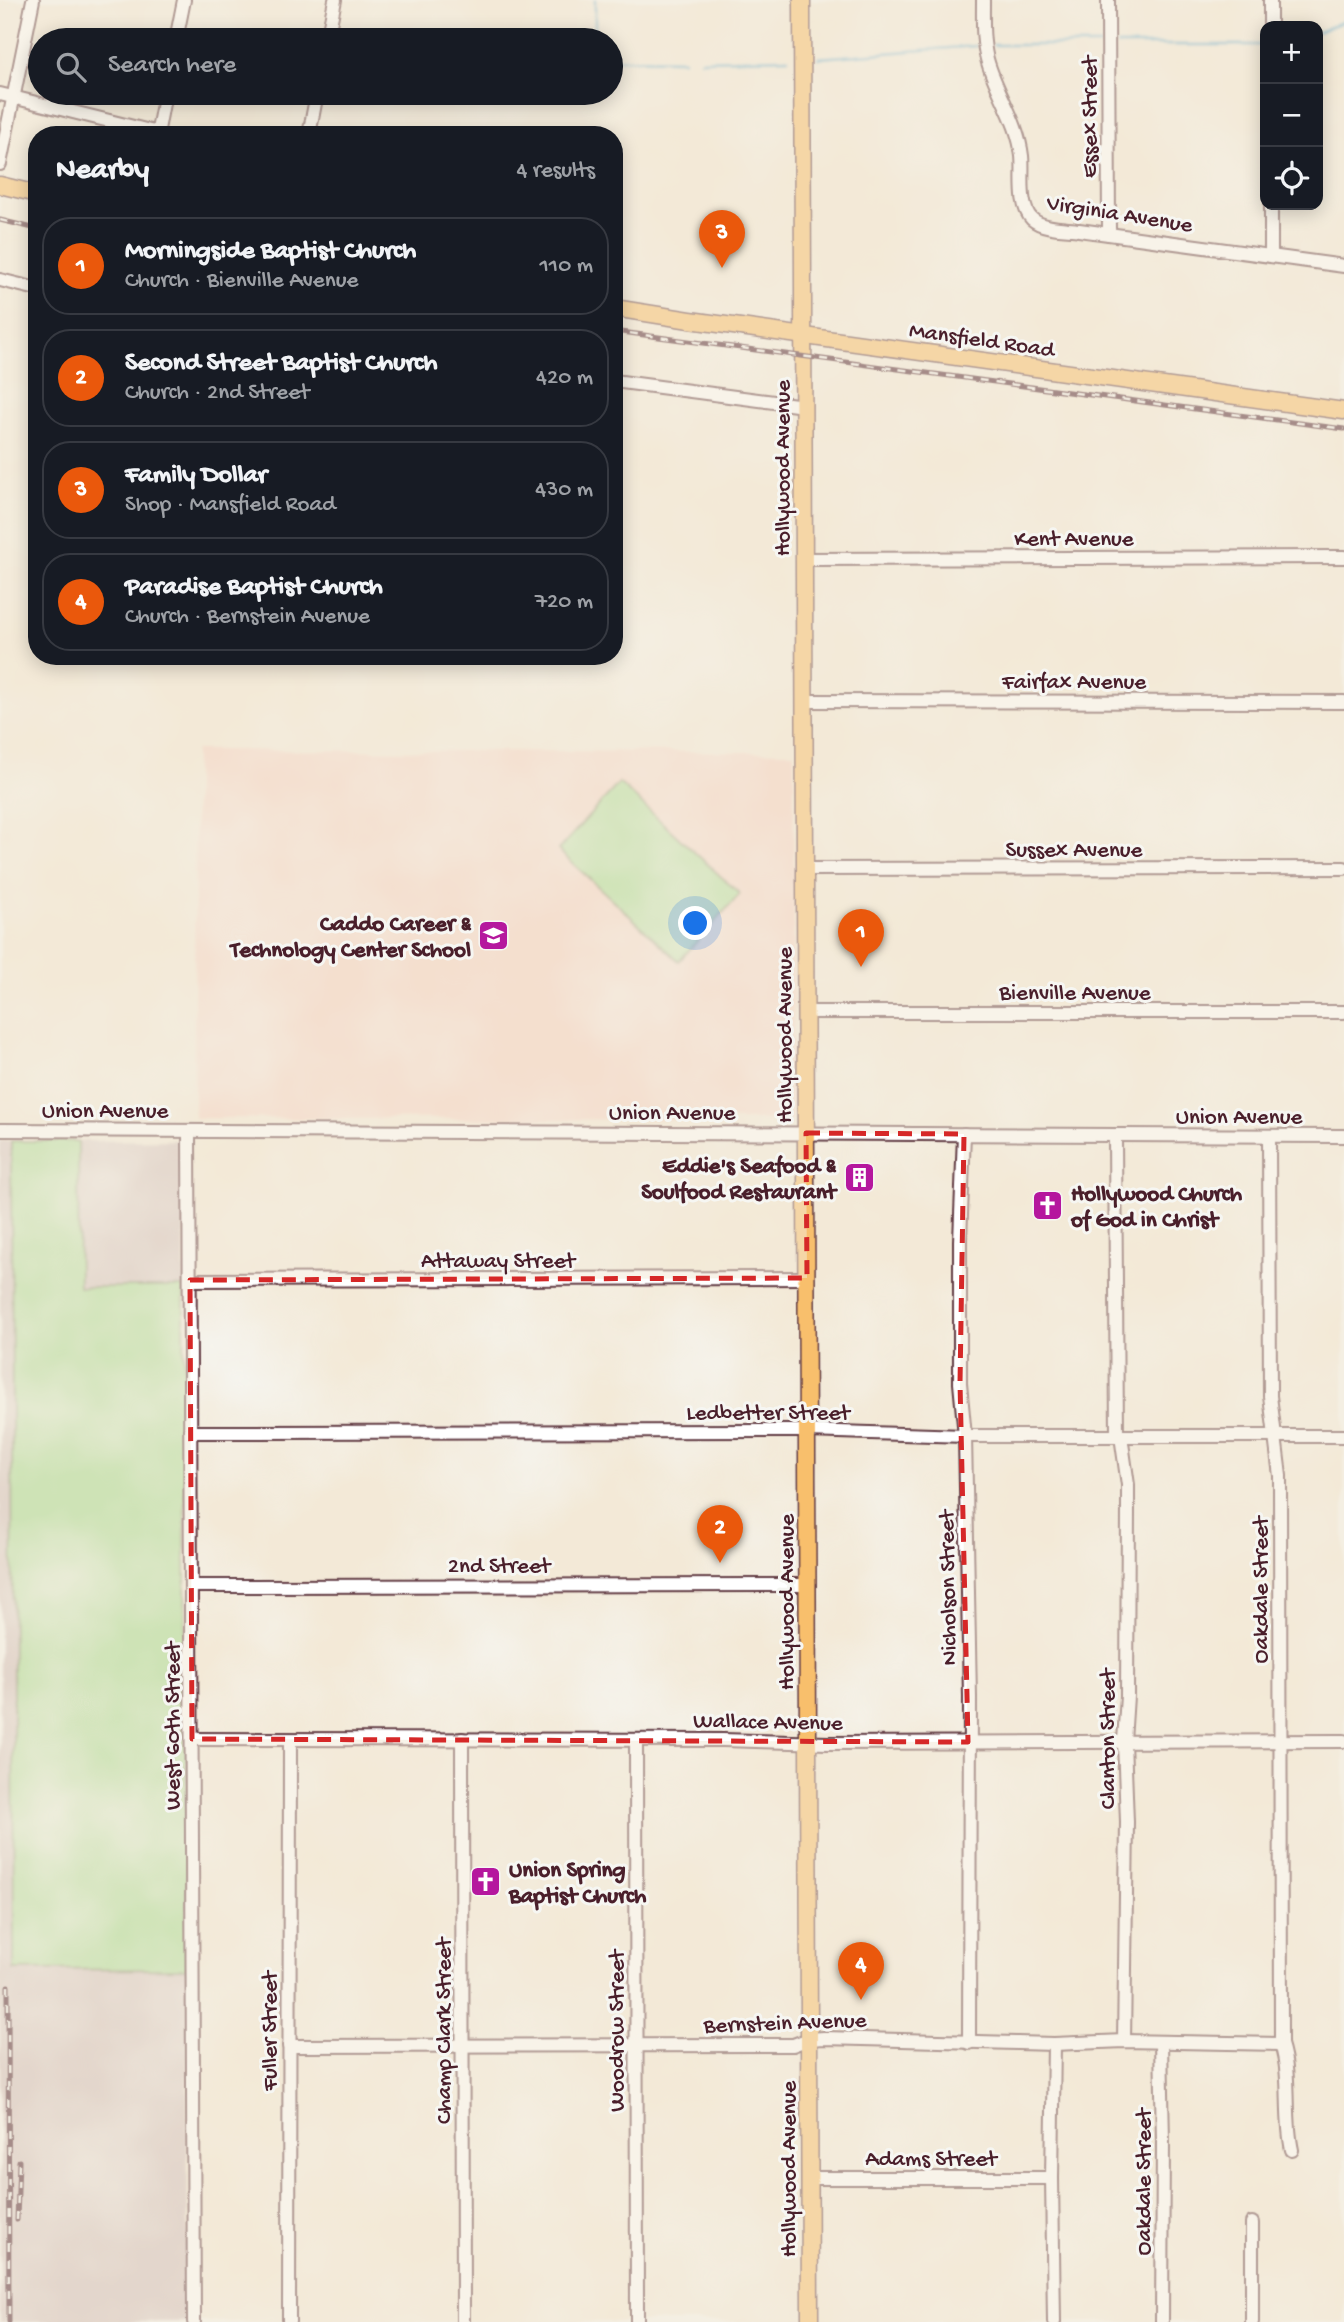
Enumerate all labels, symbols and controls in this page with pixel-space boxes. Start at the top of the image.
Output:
map controls [1260,21,1323,210]
button: + [1260,21,1323,84]
search box [28,28,623,105]
icon: search [52,48,90,86]
text: Search here [108,51,236,82]
street label: Essex Street [1078,54,1105,178]
button: − [1260,84,1323,147]
button: locate [1260,147,1323,210]
text: Nearby [56,154,149,189]
text: 4 results [516,158,595,185]
street label: Virginia Avenue [1044,190,1195,240]
pin: 3 [699,210,745,268]
text: Morningside Baptist Church [125,237,416,268]
text: 1 [76,253,86,280]
text: 110 m [540,253,593,280]
text: Church · Bienville Avenue [125,268,358,295]
street label: Mansfield Road [907,318,1057,365]
text: Second Street Baptist Church [125,349,437,380]
text: 2 [75,365,87,392]
text: 420 m [536,365,593,392]
street label: Hollywood Avenue [771,379,798,556]
text: Church · 2nd Street [125,380,310,407]
text: Family Dollar [125,461,267,492]
text: 3 [75,477,87,504]
text: 430 m [535,477,593,504]
text: Shop · Mansfield Road [125,492,336,519]
street label: Kent Avenue [1014,527,1135,554]
text: Paradise Baptist Church [125,573,383,604]
text: 4 [76,589,86,616]
text: 720 m [535,589,593,616]
text: Church · Bernstein Avenue [125,604,370,631]
street label: Fairfax Avenue [1001,670,1147,697]
street label: Sussex Avenue [1006,838,1144,865]
your location [678,906,712,940]
pin: 1 [838,909,884,967]
place label: Caddo Career & Technology Center School [228,912,471,965]
school or university icon: Caddo Career & Technology Center School [477,918,511,952]
street label: Hollywood Avenue [773,946,800,1123]
street label: Bienville Avenue [998,981,1152,1008]
street label: Union Avenue [42,1099,169,1126]
street label: Union Avenue [609,1101,736,1128]
street label: Union Avenue [1176,1105,1303,1132]
place label: Eddie's Seafood & Soulfood Restaurant [641,1154,839,1207]
building icon: Eddie's Seafood & Soulfood Restaurant [842,1160,876,1194]
place label: Hollywood Church of God in Christ [1070,1182,1243,1235]
church icon: Hollywood Church of God in Christ [1031,1188,1065,1222]
street label: Attaway Street [421,1249,577,1276]
street label: Ledbetter Street [686,1401,851,1428]
pin: 2 [697,1505,743,1563]
street label: Nicholson Street [935,1508,964,1666]
street label: Hollywood Avenue [775,1513,802,1690]
street label: Oakdale Street [1249,1515,1276,1663]
street label: 2nd Street [448,1554,552,1581]
street label: West 60th Street [161,1640,188,1810]
street label: Clanton Street [1096,1667,1123,1809]
street label: Wallace Avenue [693,1709,844,1738]
place label: Union Spring Baptist Church [508,1858,647,1911]
church icon: Union Spring Baptist Church [469,1864,503,1898]
street label: Champ Clark Street [432,1936,459,2124]
pin: 4 [838,1942,884,2000]
street label: Woodrow Street [605,1949,632,2112]
street label: Fuller Street [258,1970,285,2092]
street label: Bernstein Avenue [702,2008,868,2041]
street label: Hollywood Avenue [777,2080,804,2257]
street label: Oakdale Street [1132,2107,1159,2255]
street label: Adams Street [865,2147,998,2174]

